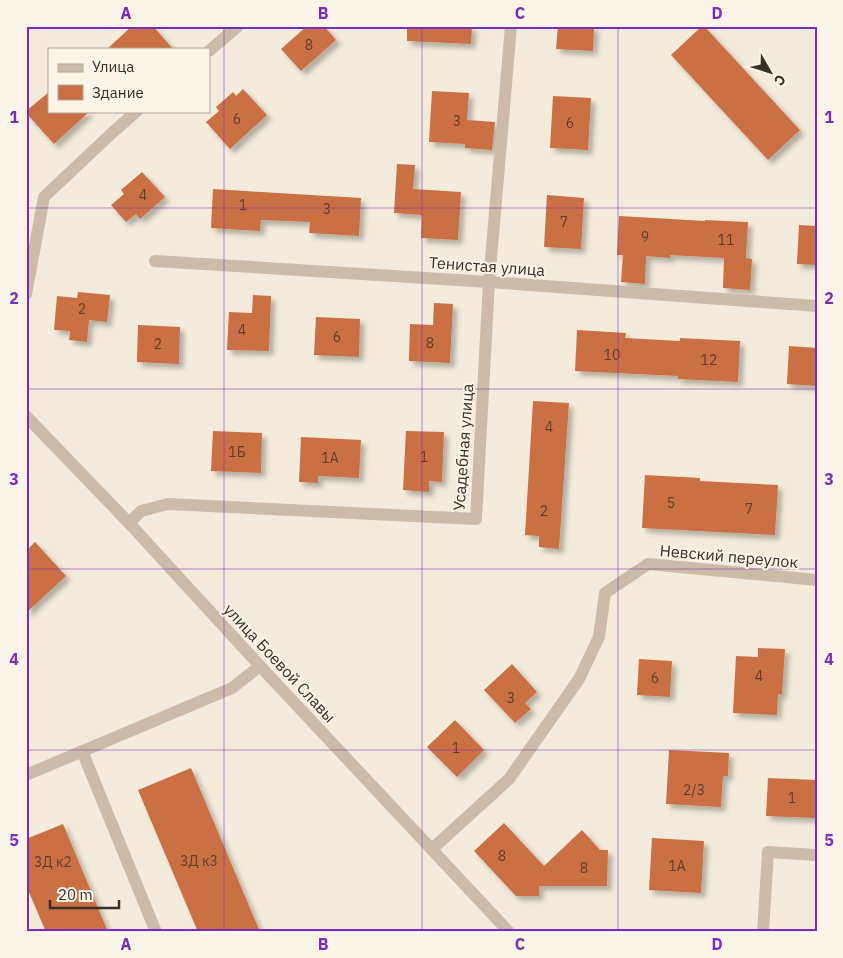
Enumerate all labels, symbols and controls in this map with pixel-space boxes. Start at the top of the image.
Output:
text: A [121,3,132,23]
text: B [318,3,329,23]
text: C [515,3,525,23]
text: D [711,3,723,23]
house number: 8 [305,36,313,54]
legend [48,48,210,112]
north arrow [746,48,796,98]
text: Улица [92,57,134,76]
text: С [770,71,790,89]
text: Здание [92,83,144,102]
text: 1 [9,107,19,127]
text: 1 [824,107,834,127]
house number: 6 [233,110,241,128]
house number: 3 [453,112,461,130]
house number: 6 [566,114,574,132]
house number: 4 [139,186,147,204]
house number: 1 [239,196,247,214]
house number: 3 [323,200,331,218]
house number: 7 [560,213,568,231]
house number: 9 [641,228,649,246]
house number: 11 [718,231,734,249]
street label: Тенистая улица [428,252,546,280]
text: 2 [9,288,19,308]
text: 2 [824,288,834,308]
house number: 2 [78,300,86,318]
house number: 4 [238,321,246,339]
house number: 6 [333,328,341,346]
house number: 8 [426,334,434,352]
house number: 2 [154,335,162,353]
house number: 10 [604,346,620,364]
house number: 12 [701,351,717,369]
street label: Усадебная улица [449,382,477,511]
house number: 4 [545,418,553,436]
house number: 1Б [228,443,246,461]
house number: 1 [420,448,428,466]
house number: 1А [321,449,339,467]
text: 3 [9,469,19,489]
text: 3 [824,469,834,489]
house number: 5 [667,494,675,512]
house number: 7 [745,500,753,518]
house number: 2 [540,502,548,520]
street label: Невский переулок [659,540,799,572]
street label: улица Боевой Славы [220,599,340,727]
text: 4 [9,649,19,669]
text: 4 [824,649,834,669]
house number: 4 [755,667,763,685]
house number: 6 [651,669,659,687]
house number: 3 [507,689,515,707]
house number: 1 [452,739,460,757]
house number: 2/3 [683,781,705,799]
house number: 1 [788,789,796,807]
text: 5 [9,830,19,850]
text: 5 [824,830,834,850]
house number: 8 [498,847,506,865]
house number: 3Д к3 [180,852,218,870]
house number: 3Д к2 [34,853,72,871]
house number: 1А [668,857,686,875]
house number: 8 [580,859,588,877]
scale bar [50,878,119,910]
text: 20 m [58,885,93,904]
text: A [121,934,132,954]
text: B [318,934,329,954]
text: C [515,934,525,954]
text: D [711,934,723,954]

